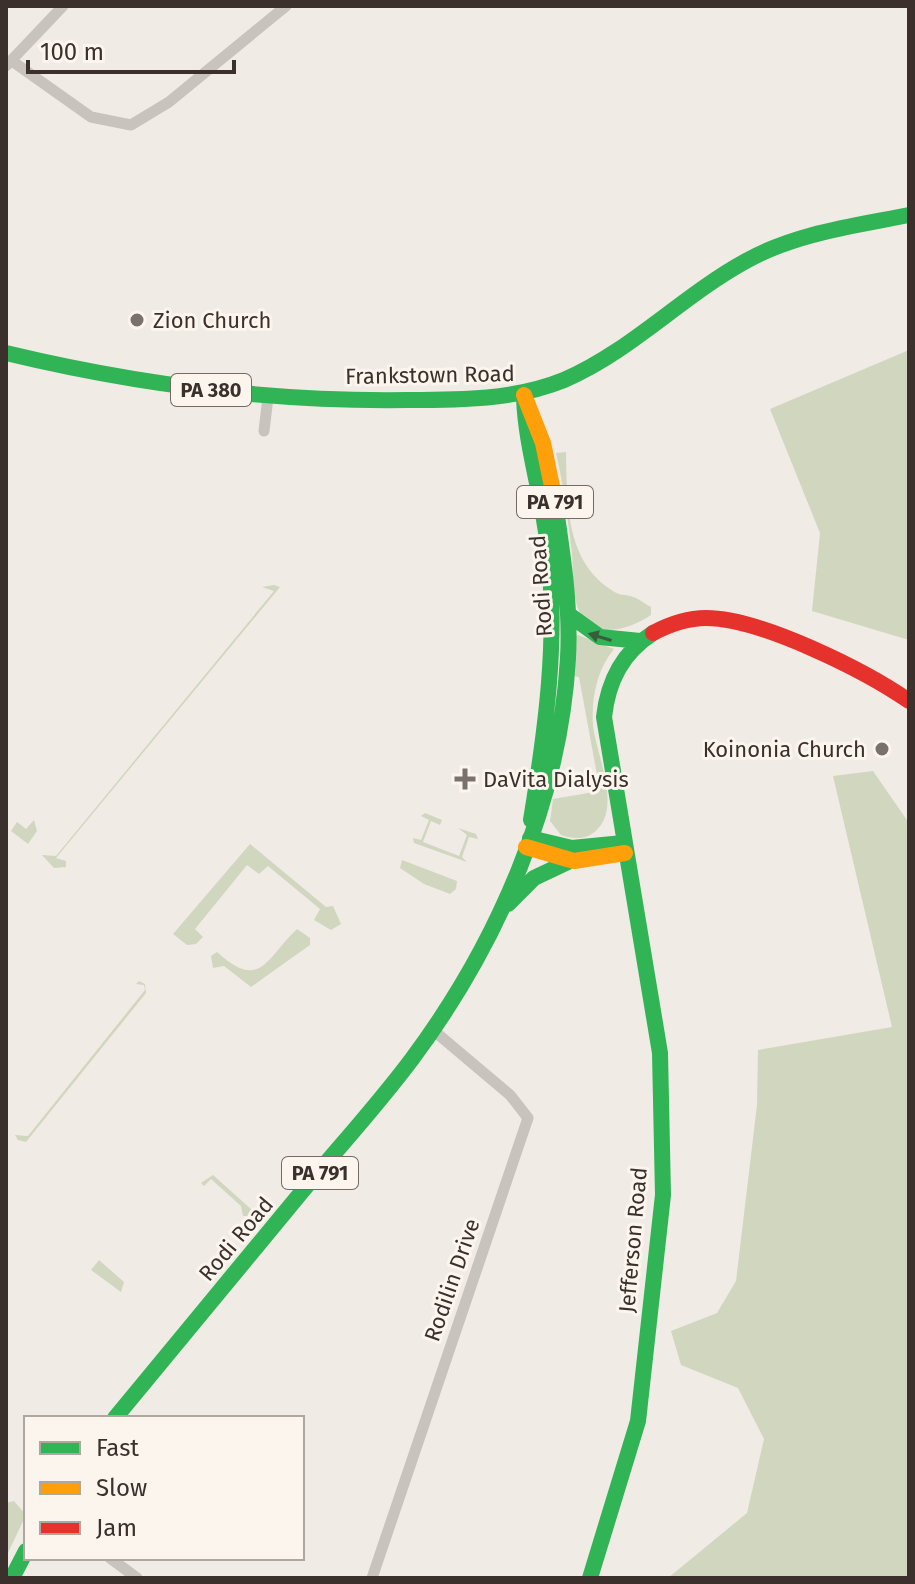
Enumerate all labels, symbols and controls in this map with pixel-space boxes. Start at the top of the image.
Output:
scale bar [28,24,234,74]
text: 100 m [40,38,104,66]
place label: Zion Church [153,307,271,334]
marker: Zion Church [128,311,146,329]
street label: Frankstown Road [345,360,515,390]
road number: PA 380 [171,374,251,406]
road number: PA 791 [517,486,593,518]
street label: Rodi Road [524,534,558,638]
one-way arrow [588,630,612,643]
place label: Koinonia Church [703,736,866,763]
marker: Koinonia Church [873,740,891,758]
place label: DaVita Dialysis [483,766,629,793]
marker: DaVita Dialysis [454,768,476,790]
road number: PA 791 [282,1157,358,1189]
street label: Jefferson Road [613,1166,653,1314]
street label: Rodi Road [193,1191,279,1287]
street label: Rodilin Drive [418,1215,486,1345]
legend [24,1416,304,1560]
text: Fast [96,1434,139,1462]
text: Slow [96,1474,147,1502]
text: Jam [96,1514,137,1542]

